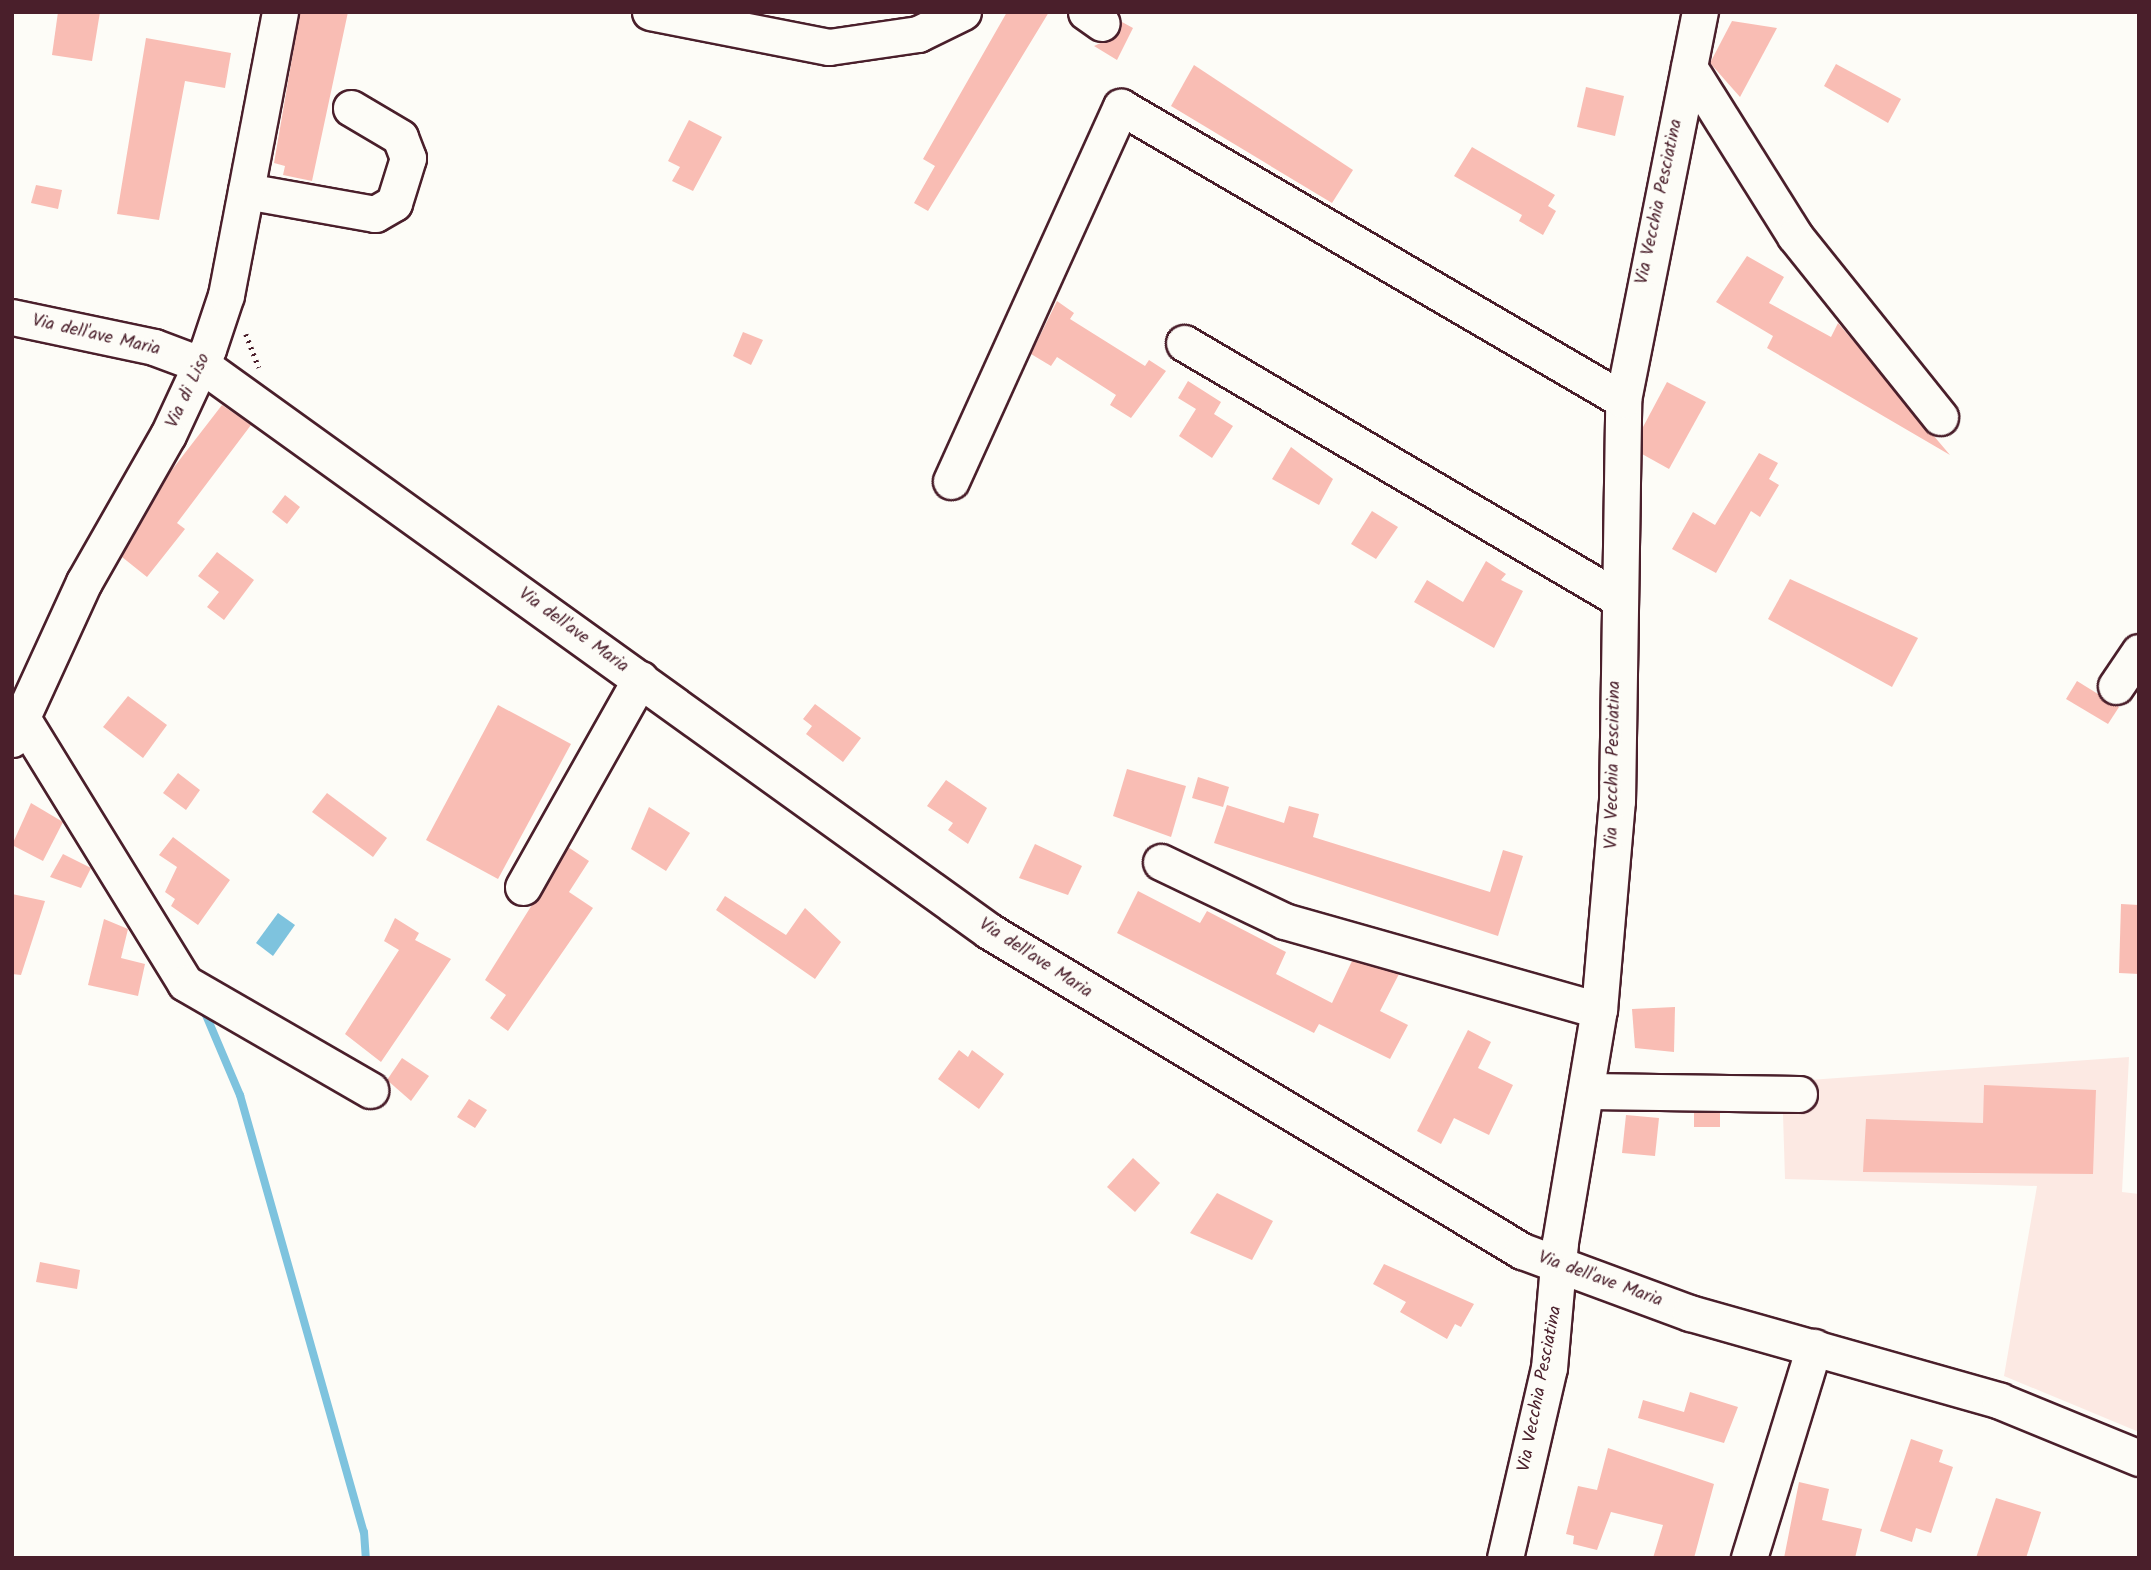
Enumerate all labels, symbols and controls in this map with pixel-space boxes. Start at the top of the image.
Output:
street label: Via Vecchia Pesciatina [1632,117,1688,287]
street label: Via dell'ave Maria [30,311,162,361]
street label: Via di Liso [162,350,216,432]
street label: Via dell'ave Maria [514,584,632,678]
street label: Via Vecchia Pesciatina [1602,681,1626,849]
street label: Via dell'ave Maria [974,914,1096,1004]
street label: Via dell'ave Maria [1535,1247,1665,1313]
street label: Via Vecchia Pesciatina [1514,1304,1568,1474]

